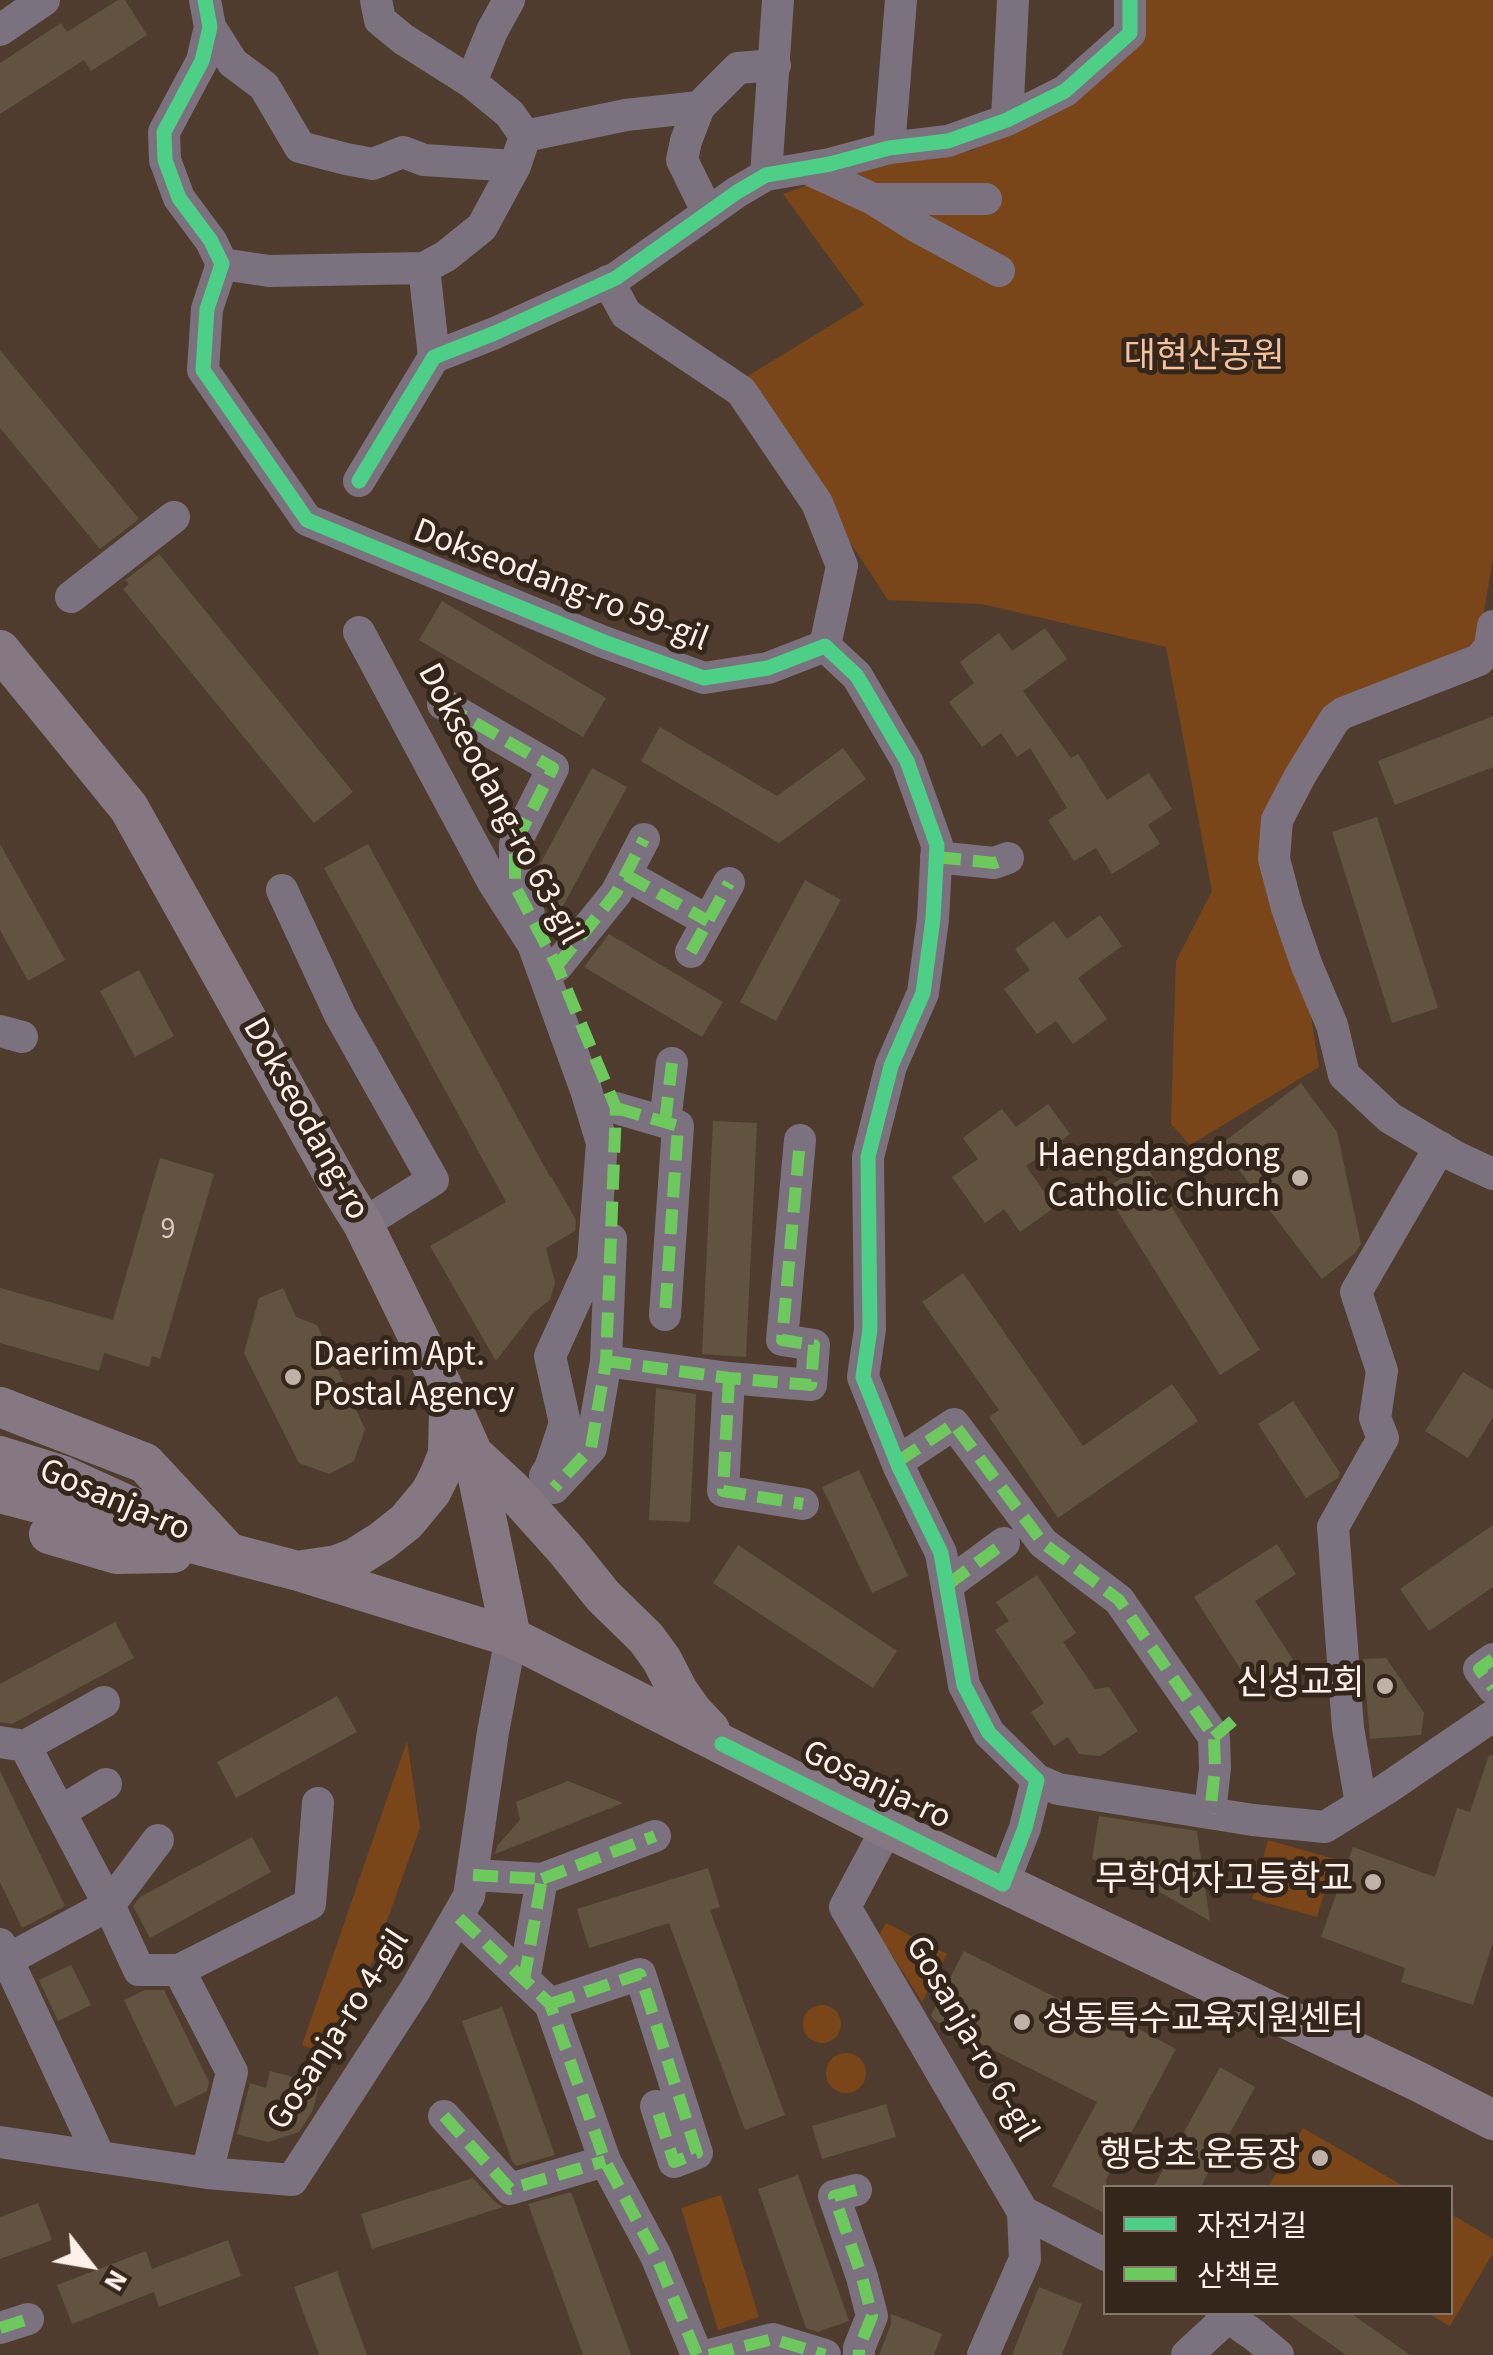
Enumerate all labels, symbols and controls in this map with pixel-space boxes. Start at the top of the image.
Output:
park label: 대현산공원 [1124,338,1284,380]
street label: Dokseodang-ro 59-gil [407,511,713,663]
street label: Dokseodang-ro 63-gil [406,657,590,953]
street label: Dokseodang-ro [231,1012,377,1228]
place label: Haengdangdong Catholic Church [1037,1137,1280,1219]
marker: Haengdangdong Catholic Church [1289,1167,1311,1189]
house number: 9 [161,1213,175,1249]
place label: Daerim Apt. Postal Agency [313,1336,515,1418]
marker: Daerim Apt. Postal Agency [282,1366,304,1388]
street label: Gosanja-ro [32,1451,196,1553]
place label: 신성교회 [1236,1665,1365,1707]
marker: 신성교회 [1374,1675,1396,1697]
street label: Gosanja-ro [795,1733,957,1841]
place label: 무학여자고등학교 [1095,1861,1353,1903]
marker: 무학여자고등학교 [1362,1871,1384,1893]
street label: Gosanja-ro 4-gil [260,1923,420,2139]
street label: Gosanja-ro 6-gil [894,1930,1046,2150]
place label: 성동특수교육지원센터 [1042,2001,1364,2043]
marker: 성동특수교육지원센터 [1011,2011,1033,2033]
place label: 행당초 운동장 [1100,2137,1300,2179]
marker: 행당초 운동장 [1309,2147,1331,2169]
legend [1103,2185,1453,2315]
text: 자전거길 [1197,2205,1307,2248]
north arrow [40,2215,140,2315]
text: 산책로 [1197,2255,1280,2298]
text: N [94,2262,138,2299]

